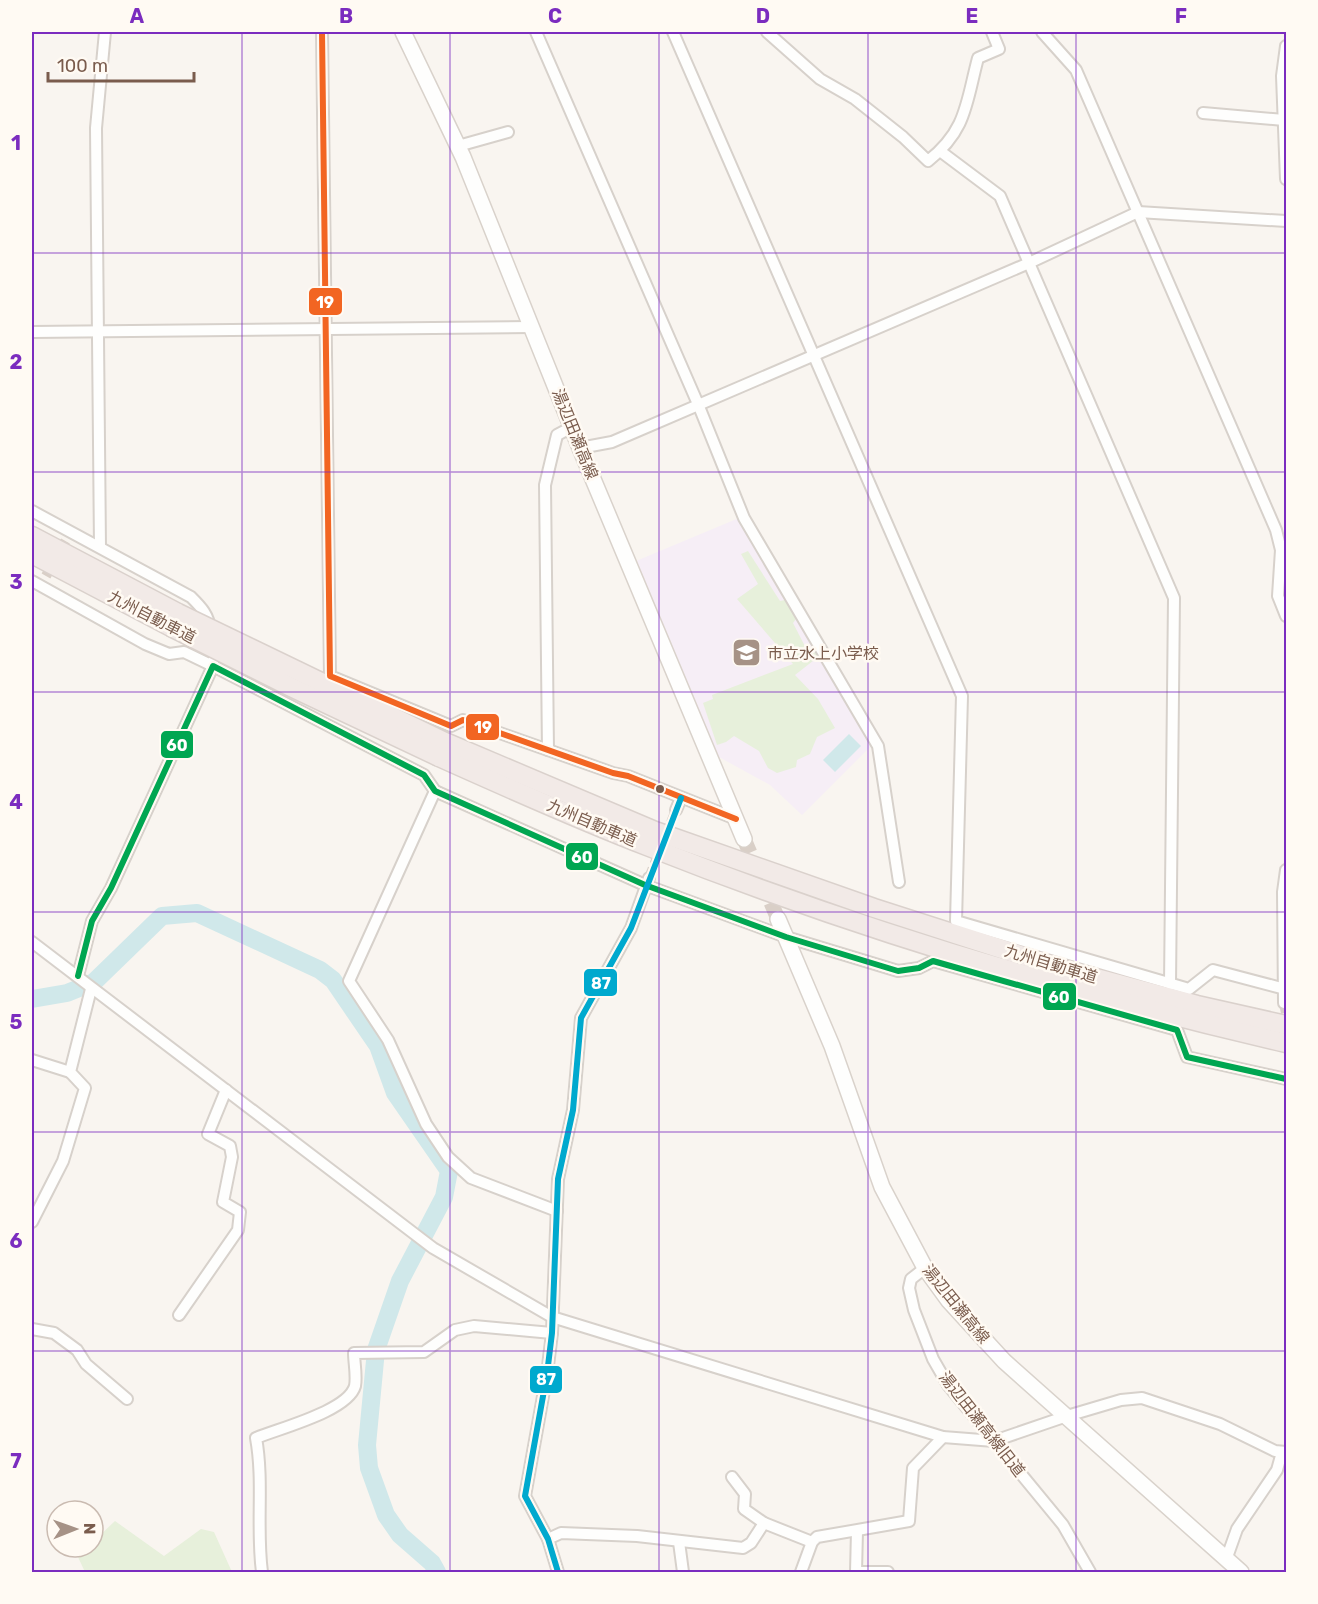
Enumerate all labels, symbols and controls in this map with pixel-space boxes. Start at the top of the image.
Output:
text: A [130,4,145,28]
text: B [339,4,353,28]
text: C [548,4,562,28]
text: D [756,4,770,28]
text: E [966,4,978,28]
text: F [1175,4,1187,28]
scale bar [48,45,194,83]
text: 100 m [57,55,108,77]
text: 1 [11,131,21,155]
line badge: 19 [308,287,343,316]
text: 19 [316,293,334,312]
text: 2 [10,350,23,374]
street label: 湯辺田瀬高線 [548,386,602,482]
text: 3 [9,570,23,594]
street label: 九州自動車道 [105,587,199,647]
school or university icon: 市立水上小学校 [730,637,762,669]
place label: 市立水上小学校 [767,644,879,663]
line badge: 19 [465,713,500,741]
text: 19 [474,718,492,737]
line badge: 60 [160,730,194,759]
text: 60 [166,736,188,755]
unlabelled marker [654,783,666,795]
text: 4 [9,790,23,814]
street label: 九州自動車道 [544,795,640,851]
line badge: 60 [565,842,599,871]
text: 60 [571,848,593,867]
street label: 九州自動車道 [1002,941,1100,987]
line badge: 87 [583,968,618,997]
text: 87 [591,974,611,993]
line badge: 60 [1042,982,1077,1011]
text: 60 [1048,988,1070,1007]
text: 5 [10,1010,23,1034]
text: 6 [9,1229,23,1253]
street label: 湯辺田瀬高線 [918,1261,994,1347]
line badge: 87 [529,1365,563,1394]
street label: 湯辺田瀬高線旧道 [935,1368,1029,1480]
text: 87 [536,1370,556,1389]
text: 7 [10,1449,22,1473]
north arrow [45,1499,105,1559]
text: N [80,1523,99,1535]

